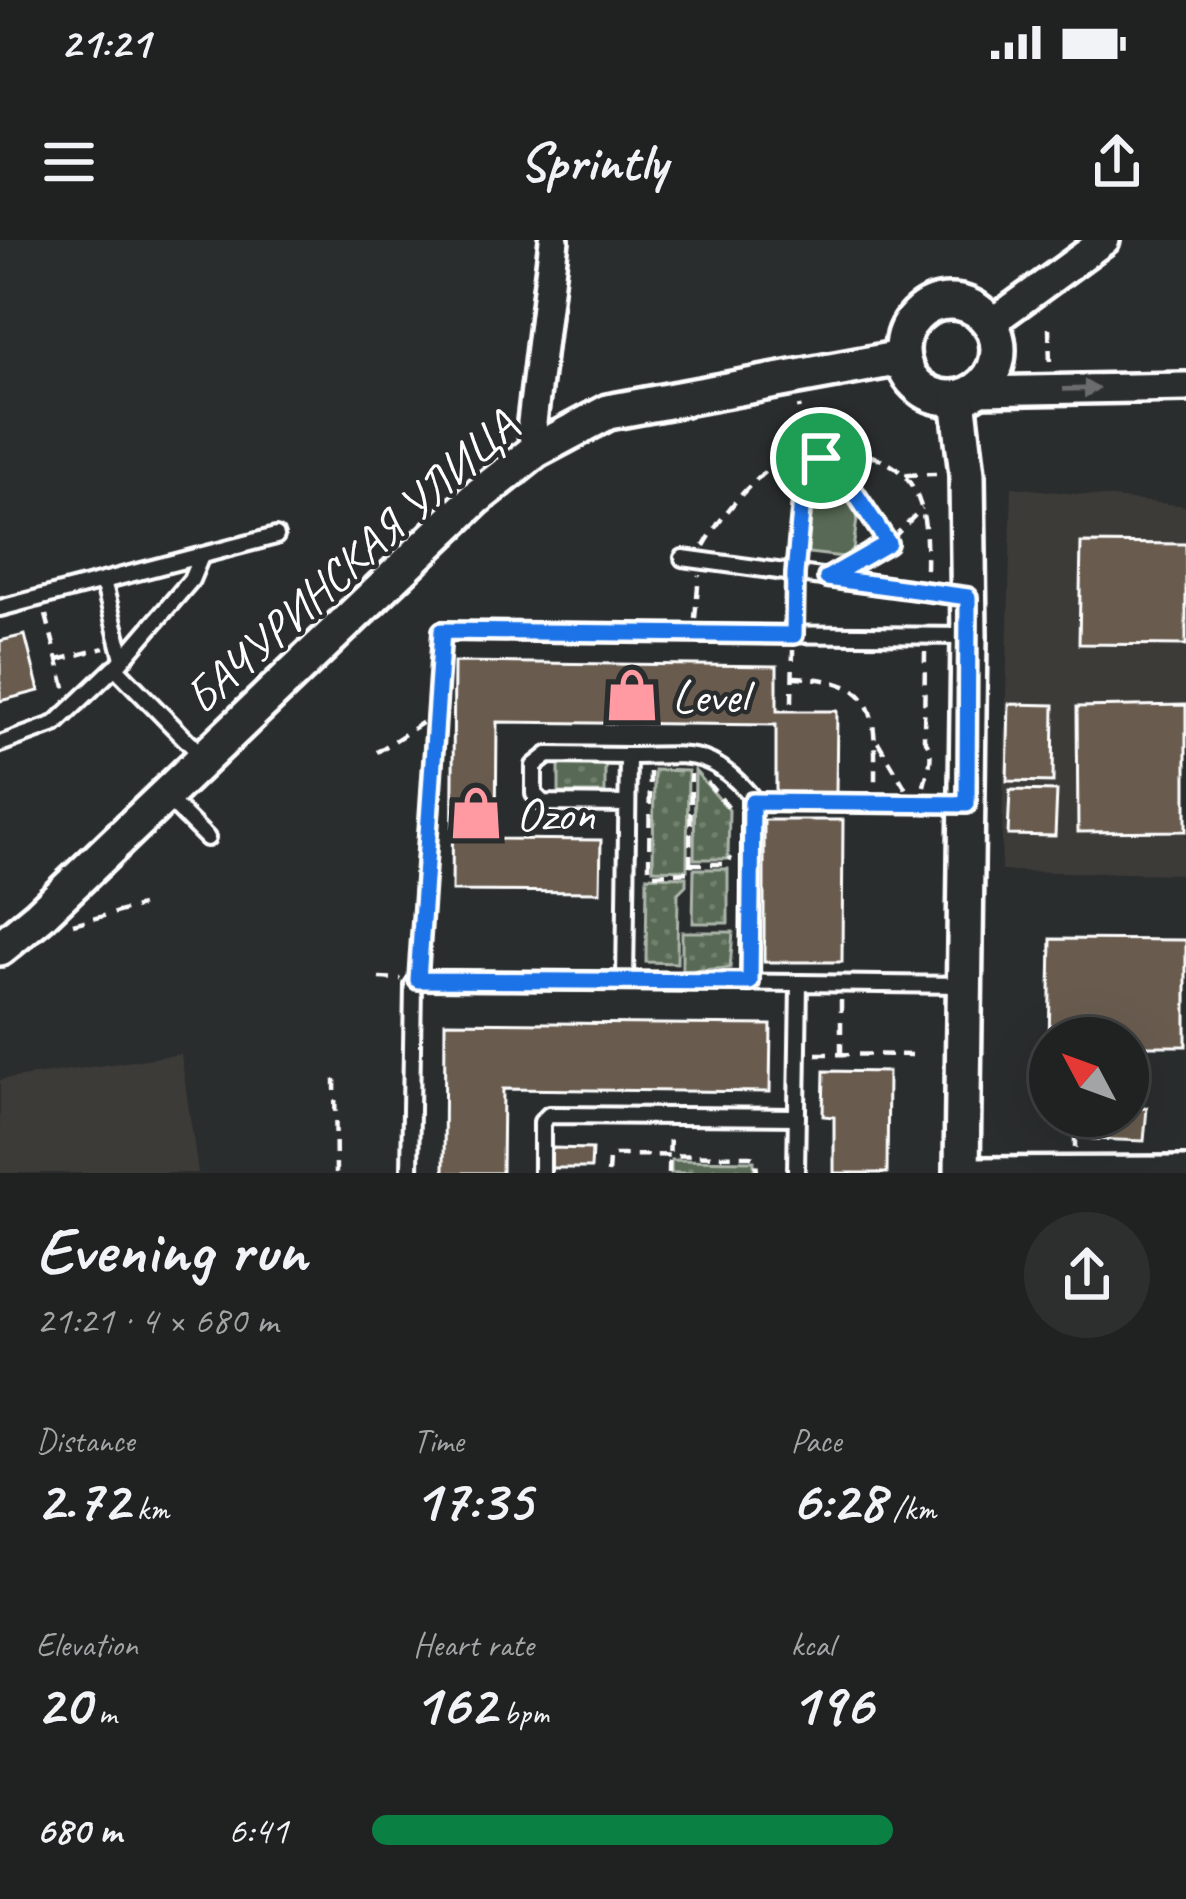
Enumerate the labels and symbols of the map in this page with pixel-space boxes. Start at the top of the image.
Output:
one-way arrow [1063,379,1101,398]
street label: БАЧУРИНСКАЯ УЛИЦА [172,396,530,727]
pin [770,407,872,509]
shop icon: Level [603,666,661,724]
place label: Level [672,666,756,726]
shop icon: Ozon [447,784,505,842]
place label: Ozon [516,784,595,844]
north arrow [1029,1017,1149,1137]

